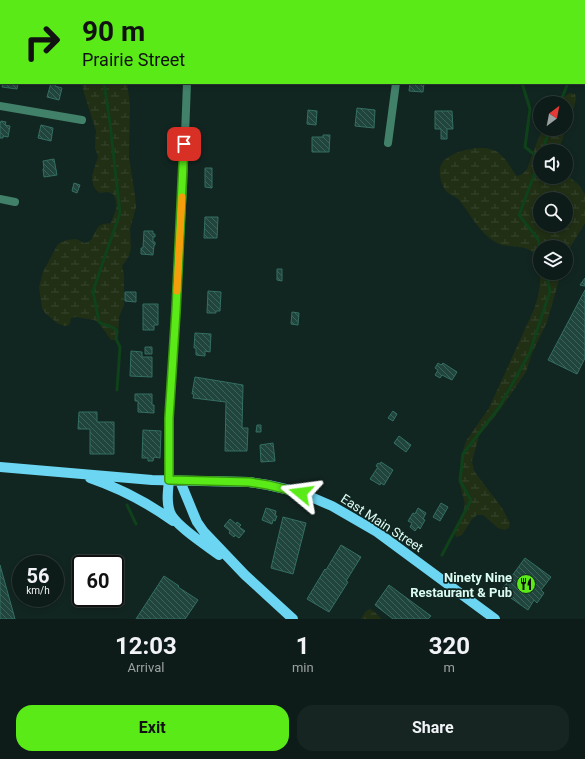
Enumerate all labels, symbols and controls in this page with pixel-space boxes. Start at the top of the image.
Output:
text: 90 m [82,15,145,48]
icon: right [16,16,68,68]
text: Prairie Street [82,49,185,70]
north arrow [533,96,573,136]
map controls [533,96,573,280]
pin [167,127,201,161]
icon: arrive [173,133,195,155]
button: sound [533,144,573,184]
button: search [533,192,573,232]
button: layers [533,240,573,280]
position arrow [280,472,322,514]
street label: East Main Street [338,491,426,555]
speed limit sign: 60 [72,555,124,607]
text: 56 [27,564,49,588]
place label: Ninety Nine Restaurant & Pub [410,570,512,600]
restaurant icon: Ninety Nine Restaurant & Pub [515,573,537,595]
text: km/h [26,585,50,596]
text: 12:03 [115,632,177,660]
text: 1 [296,632,310,660]
text: 320 [429,632,470,660]
text: Arrival [127,660,164,675]
text: min [292,660,314,675]
text: m [444,660,455,675]
button: Exit [16,705,289,751]
button: Share [297,705,569,751]

